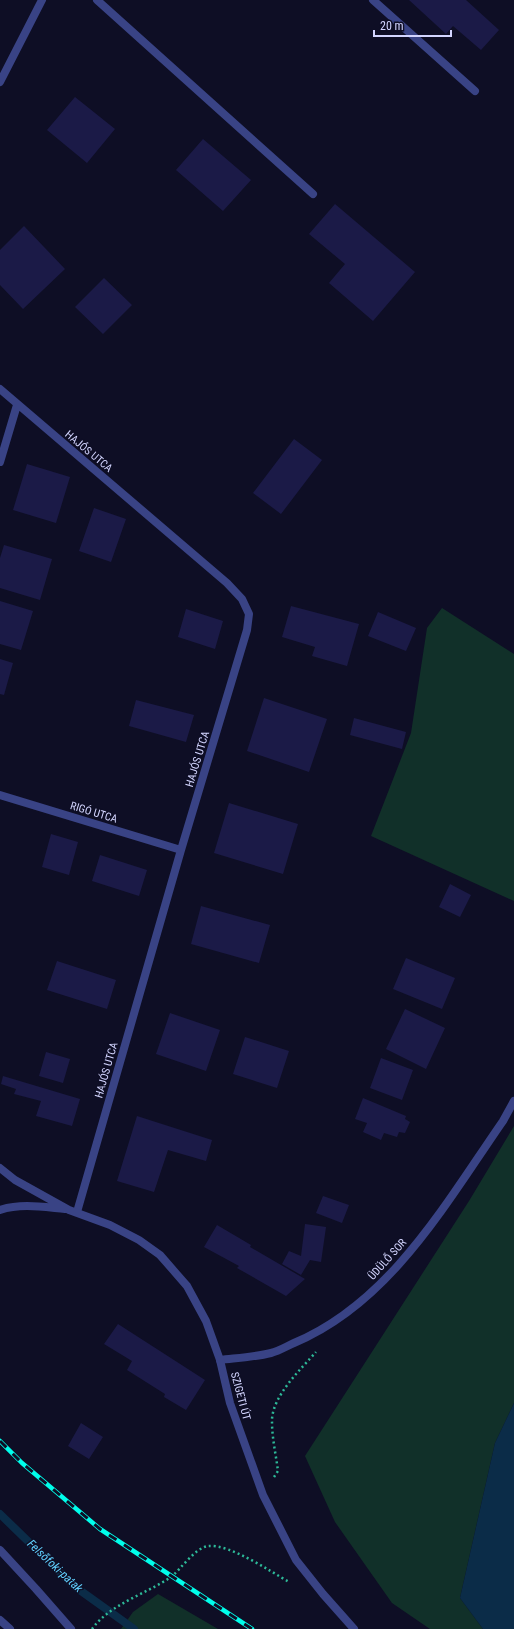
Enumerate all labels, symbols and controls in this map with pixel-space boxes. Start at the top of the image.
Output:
scale bar [374,12,451,38]
text: 20 m [380,19,404,33]
street label: HAJÓS UTCA [62,428,115,475]
street label: HAJÓS UTCA [183,729,212,789]
street label: RIGÓ UTCA [69,799,120,826]
street label: HAJÓS UTCA [92,1040,121,1100]
street label: ÜDÜLŐ SOR [366,1236,409,1283]
street label: SZIGETI ÚT [228,1371,253,1422]
water label: Felsőfoki-patak [24,1537,86,1596]

